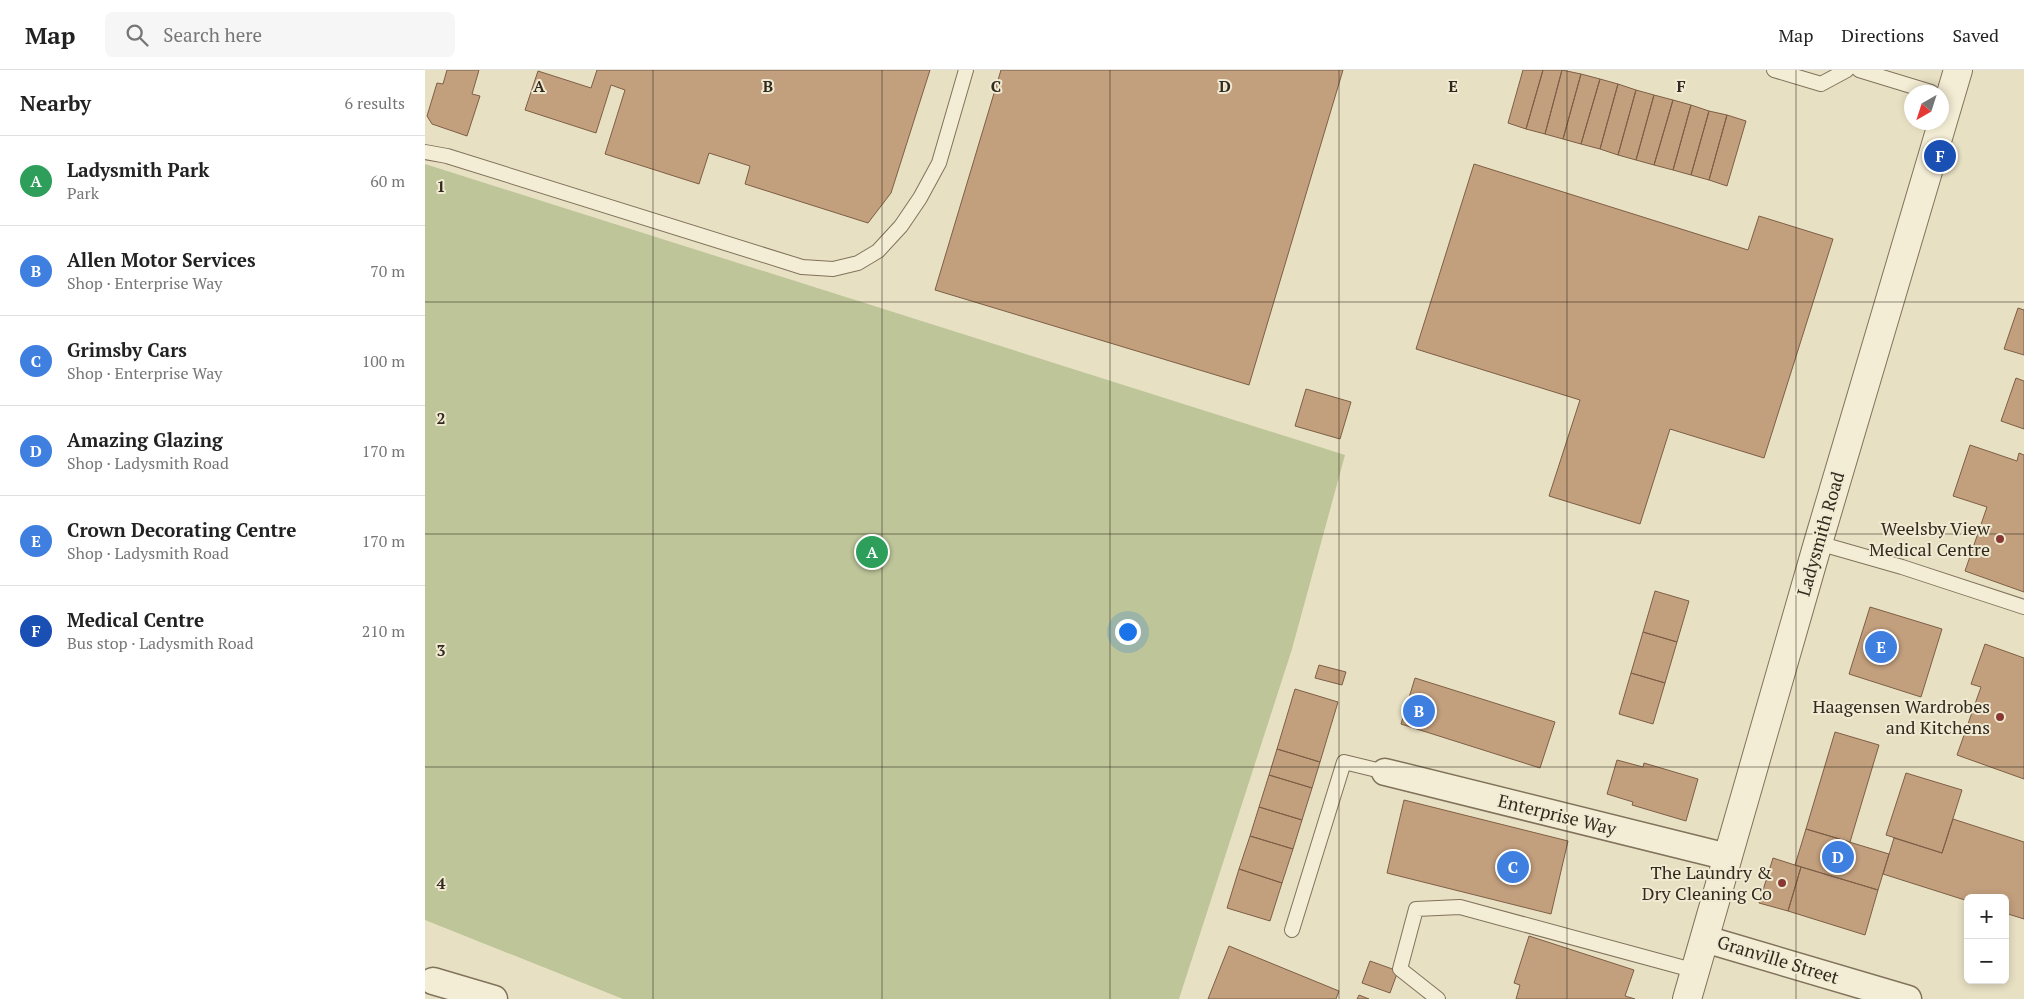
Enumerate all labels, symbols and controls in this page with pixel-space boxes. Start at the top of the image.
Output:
search box [105,12,455,57]
text: Map [25,19,75,51]
icon: search [123,21,151,49]
text: Search here [163,22,262,47]
text: Map [1778,23,1813,47]
text: Directions [1841,23,1924,47]
text: Saved [1952,23,1999,47]
text: A [533,75,545,97]
text: B [763,75,773,97]
text: C [991,75,1001,97]
text: D [1219,75,1231,97]
text: E [1448,75,1458,97]
text: F [1676,75,1686,97]
north arrow [1904,85,1949,130]
text: Nearby [20,89,91,117]
text: 6 results [345,92,405,114]
pin: F [1924,137,1956,175]
text: Ladysmith Park [67,157,209,182]
text: A [30,170,42,192]
text: 60 m [370,170,405,192]
text: 1 [436,175,446,197]
text: Park [67,182,99,204]
text: Allen Motor Services [67,247,255,272]
text: B [31,260,41,282]
text: 70 m [370,260,405,282]
text: Shop · Enterprise Way [67,272,222,294]
text: Grimsby Cars [67,337,187,362]
text: C [31,350,41,372]
text: 100 m [362,350,405,372]
text: Shop · Enterprise Way [67,362,222,384]
text: 2 [436,407,446,429]
text: Amazing Glazing [67,427,223,452]
text: D [30,440,42,462]
text: 170 m [362,440,405,462]
text: Shop · Ladysmith Road [67,452,229,474]
street label: Ladysmith Road [1791,469,1849,599]
place label: Weelsby View Medical Centre [1869,516,1991,561]
text: Crown Decorating Centre [67,517,296,542]
text: E [31,530,41,552]
text: 170 m [362,530,405,552]
pin: A [856,533,888,571]
marker: Weelsby View Medical Centre [1994,533,2006,545]
text: Shop · Ladysmith Road [67,542,229,564]
text: Medical Centre [67,607,204,632]
your location [1115,619,1141,645]
text: F [31,620,41,642]
text: 210 m [362,620,405,642]
pin: E [1865,628,1897,666]
text: Bus stop · Ladysmith Road [67,632,254,654]
text: 3 [436,639,446,661]
pin: B [1403,692,1435,730]
place label: Haagensen Wardrobes and Kitchens [1812,694,1990,739]
marker: Haagensen Wardrobes and Kitchens [1994,711,2006,723]
street label: Enterprise Way [1495,788,1620,841]
pin: D [1822,838,1854,876]
pin: C [1497,848,1529,886]
place label: The Laundry & Dry Cleaning Co [1642,860,1772,905]
text: 4 [436,872,446,894]
marker: The Laundry & Dry Cleaning Co [1776,877,1788,889]
map controls [1964,894,2009,984]
button: + [1964,894,2009,939]
street label: Granville Street [1715,929,1842,989]
button: − [1964,939,2009,984]

